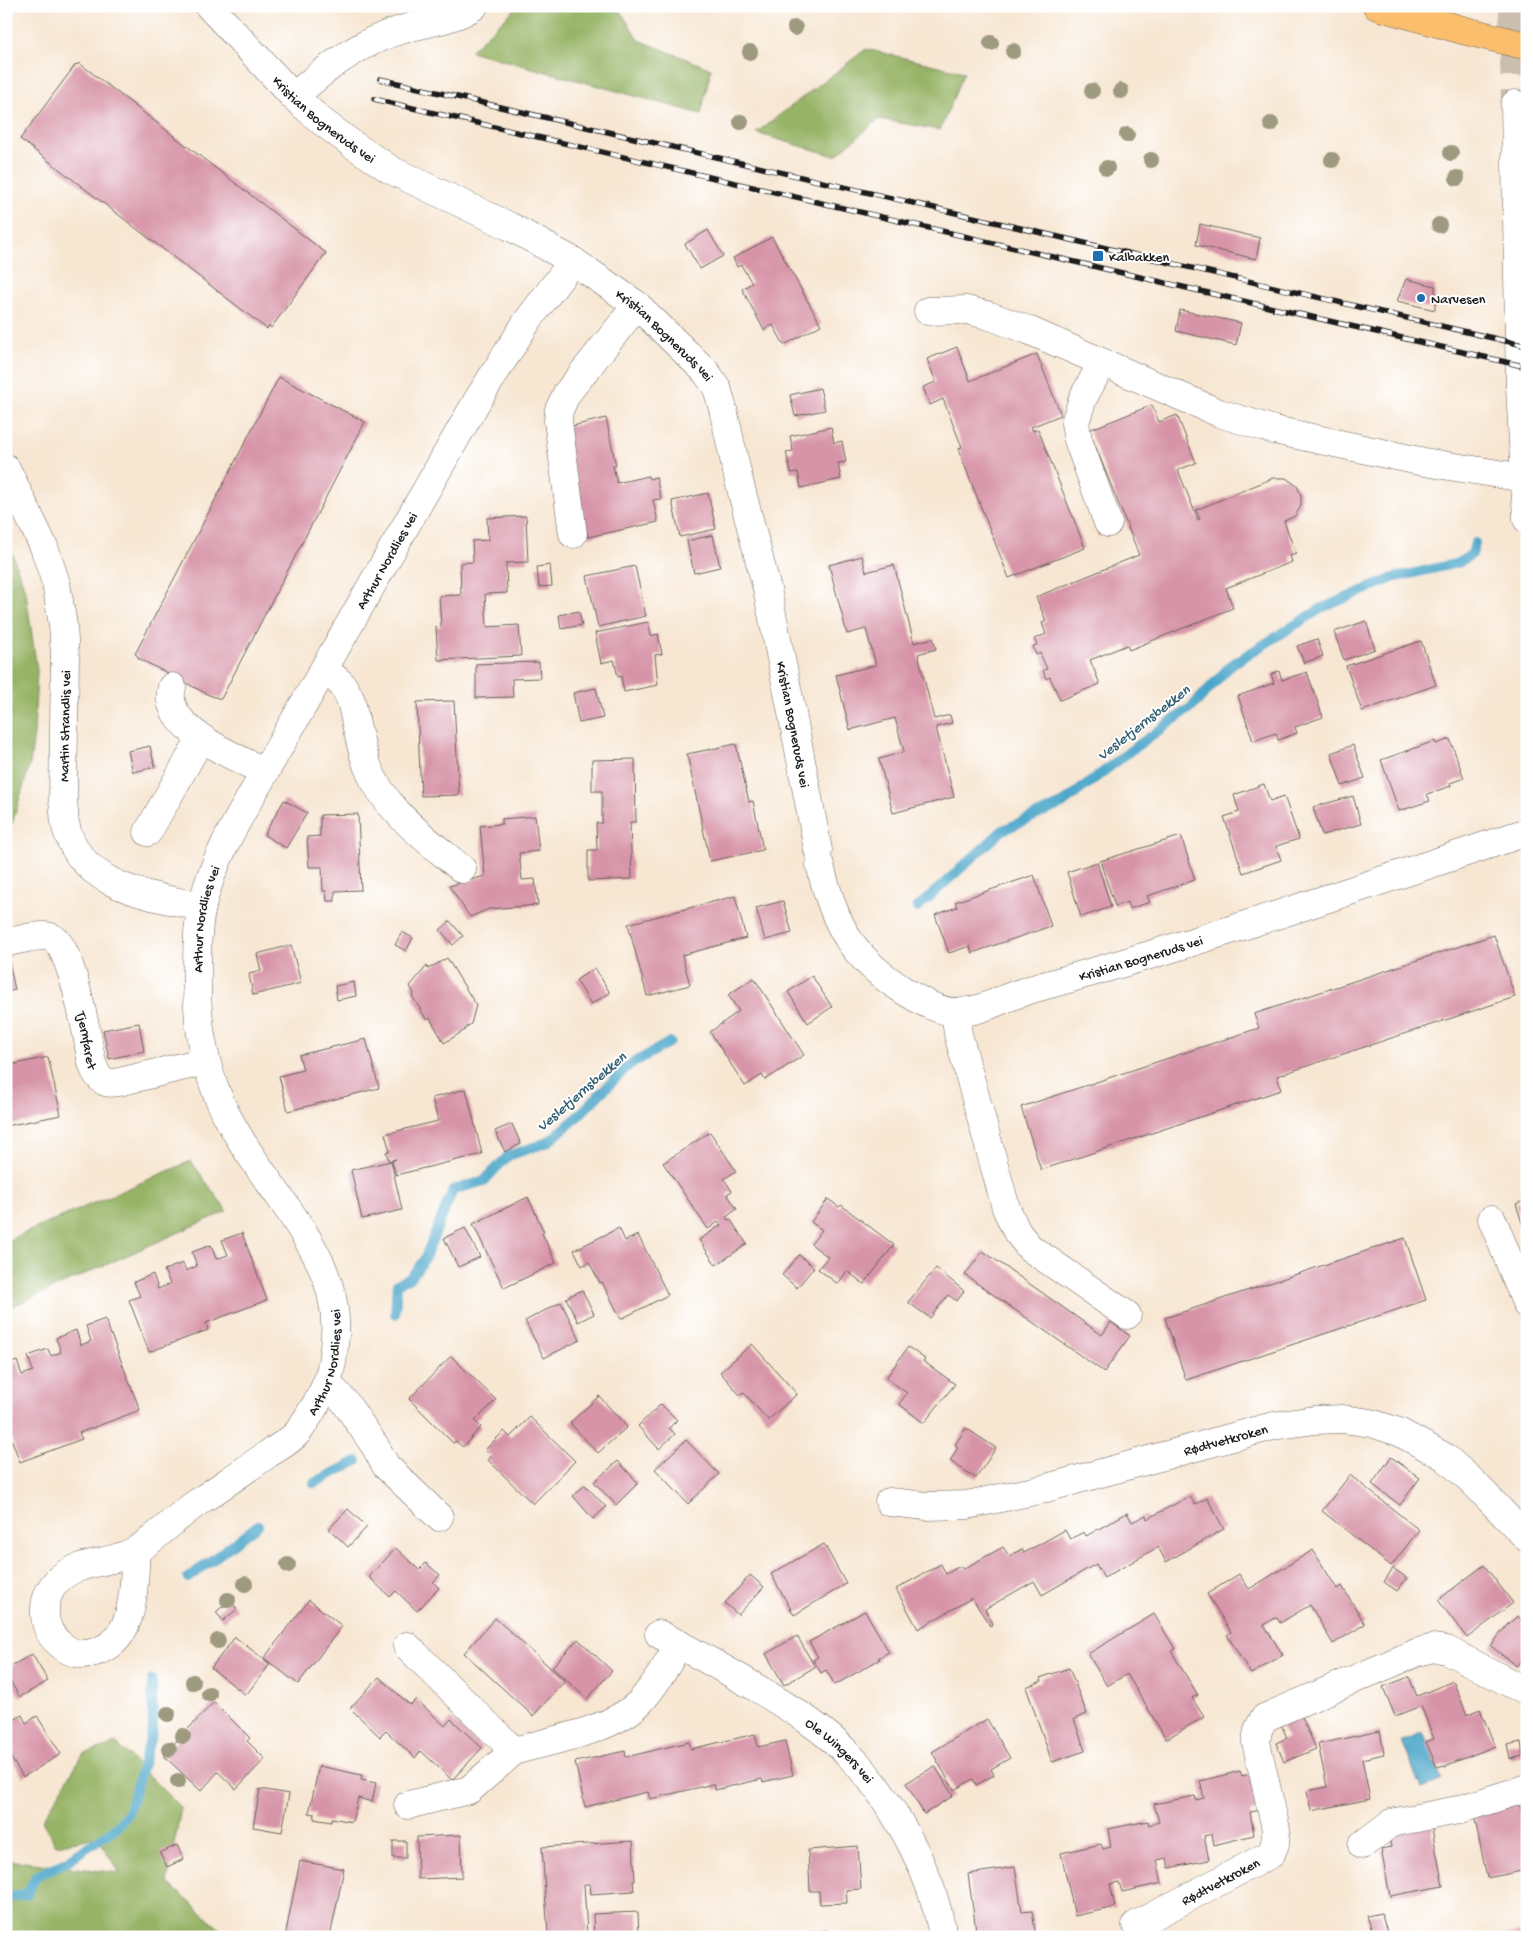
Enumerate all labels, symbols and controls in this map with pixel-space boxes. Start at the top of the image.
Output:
street label: Kristian Bogneruds vei [268,73,378,168]
marker: Kalbakken [1091,249,1105,263]
place label: Kalbakken [1109,250,1169,267]
street label: Kristian Bogneruds vei [611,287,716,385]
marker: Narvesen [1415,292,1427,304]
place label: Narvesen [1431,292,1486,309]
street label: Arthur Nordlies vei [354,510,423,613]
street label: Kristian Bogneruds vei [771,660,812,789]
street label: Martin Strandlis vei [57,670,76,782]
water label: Vesletjernsbekken [1094,681,1195,765]
street label: Arthur Nordlies vei [191,864,225,973]
street label: Kristian Bogneruds vei [1077,933,1205,986]
street label: Tjernfaret [71,1009,100,1073]
water label: Vesletjernsbekken [534,1048,631,1136]
street label: Arthur Nordlies vei [305,1308,346,1419]
street label: Rødtvetkroken [1182,1422,1270,1461]
street label: Ole Wingers vei [801,1715,876,1788]
street label: Rødtvetkroken [1179,1855,1264,1911]

